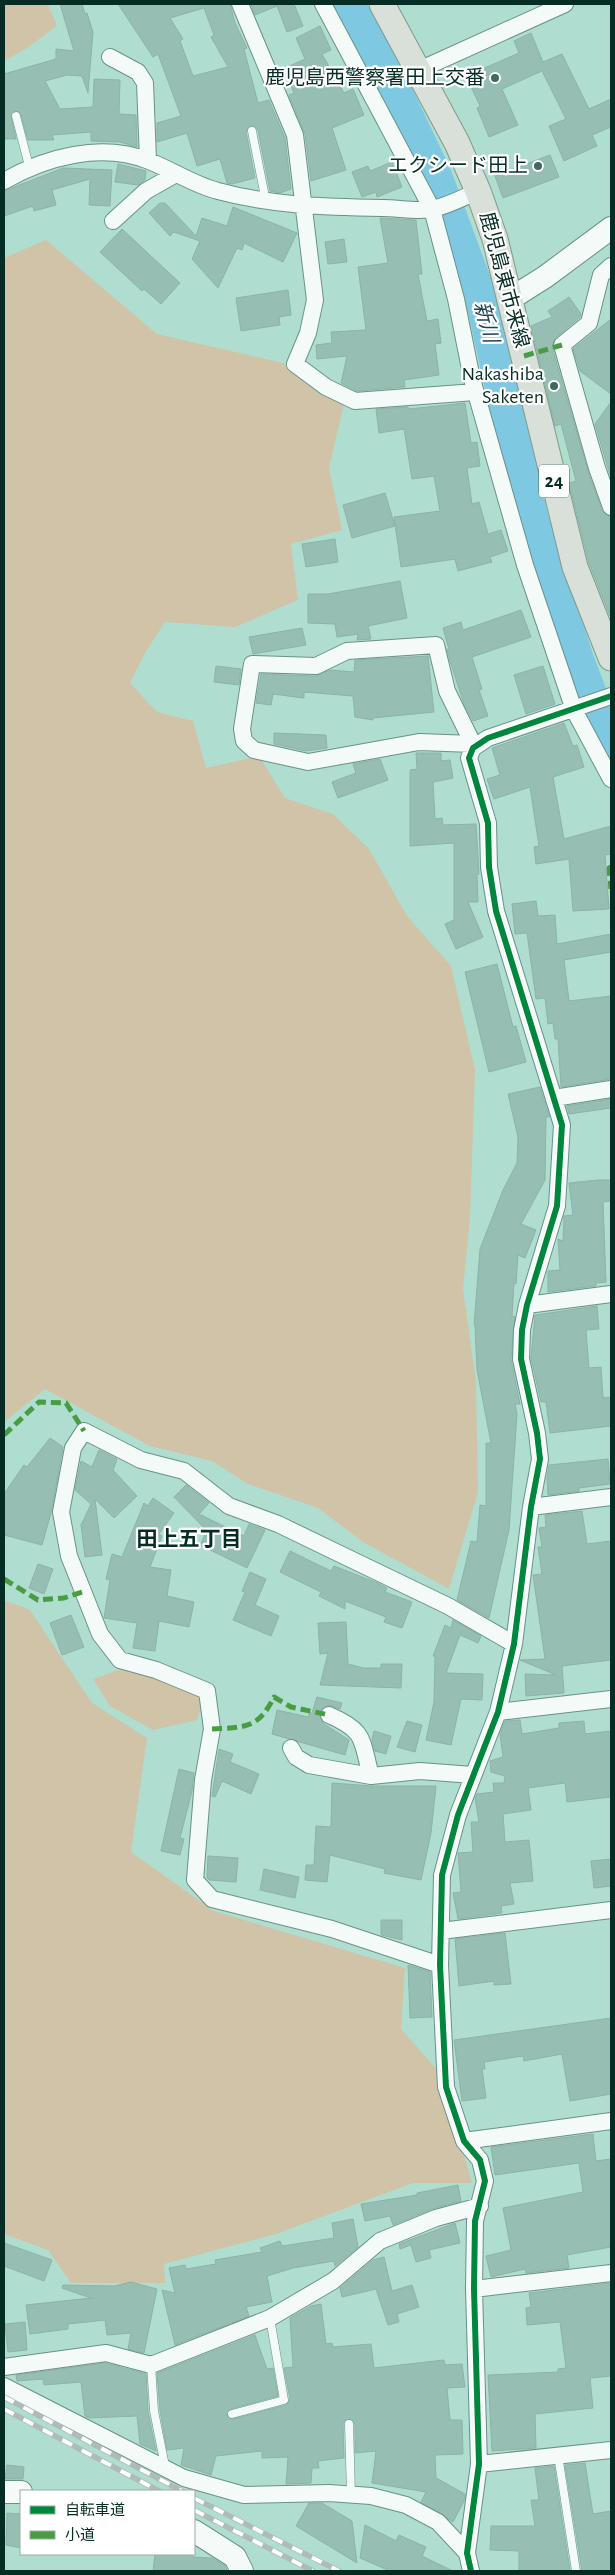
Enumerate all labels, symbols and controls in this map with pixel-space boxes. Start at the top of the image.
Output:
place label: 鹿児島西警察署田上交番 [265,67,485,88]
marker: 鹿児島西警察署田上交番 [489,72,501,84]
place label: エクシード田上 [388,155,528,176]
marker: エクシード田上 [532,160,544,172]
street label: 鹿児島東市来線 [476,209,534,350]
water label: 新川 [470,299,503,347]
place label: Nakashiba Saketen [461,364,544,407]
marker: Nakashiba Saketen [548,380,560,392]
road number: 24 [539,464,569,498]
district label: 田上五丁目 [137,1528,242,1550]
legend [20,2490,195,2555]
text: 自転車道 [65,2502,125,2518]
text: 小道 [65,2527,95,2543]

